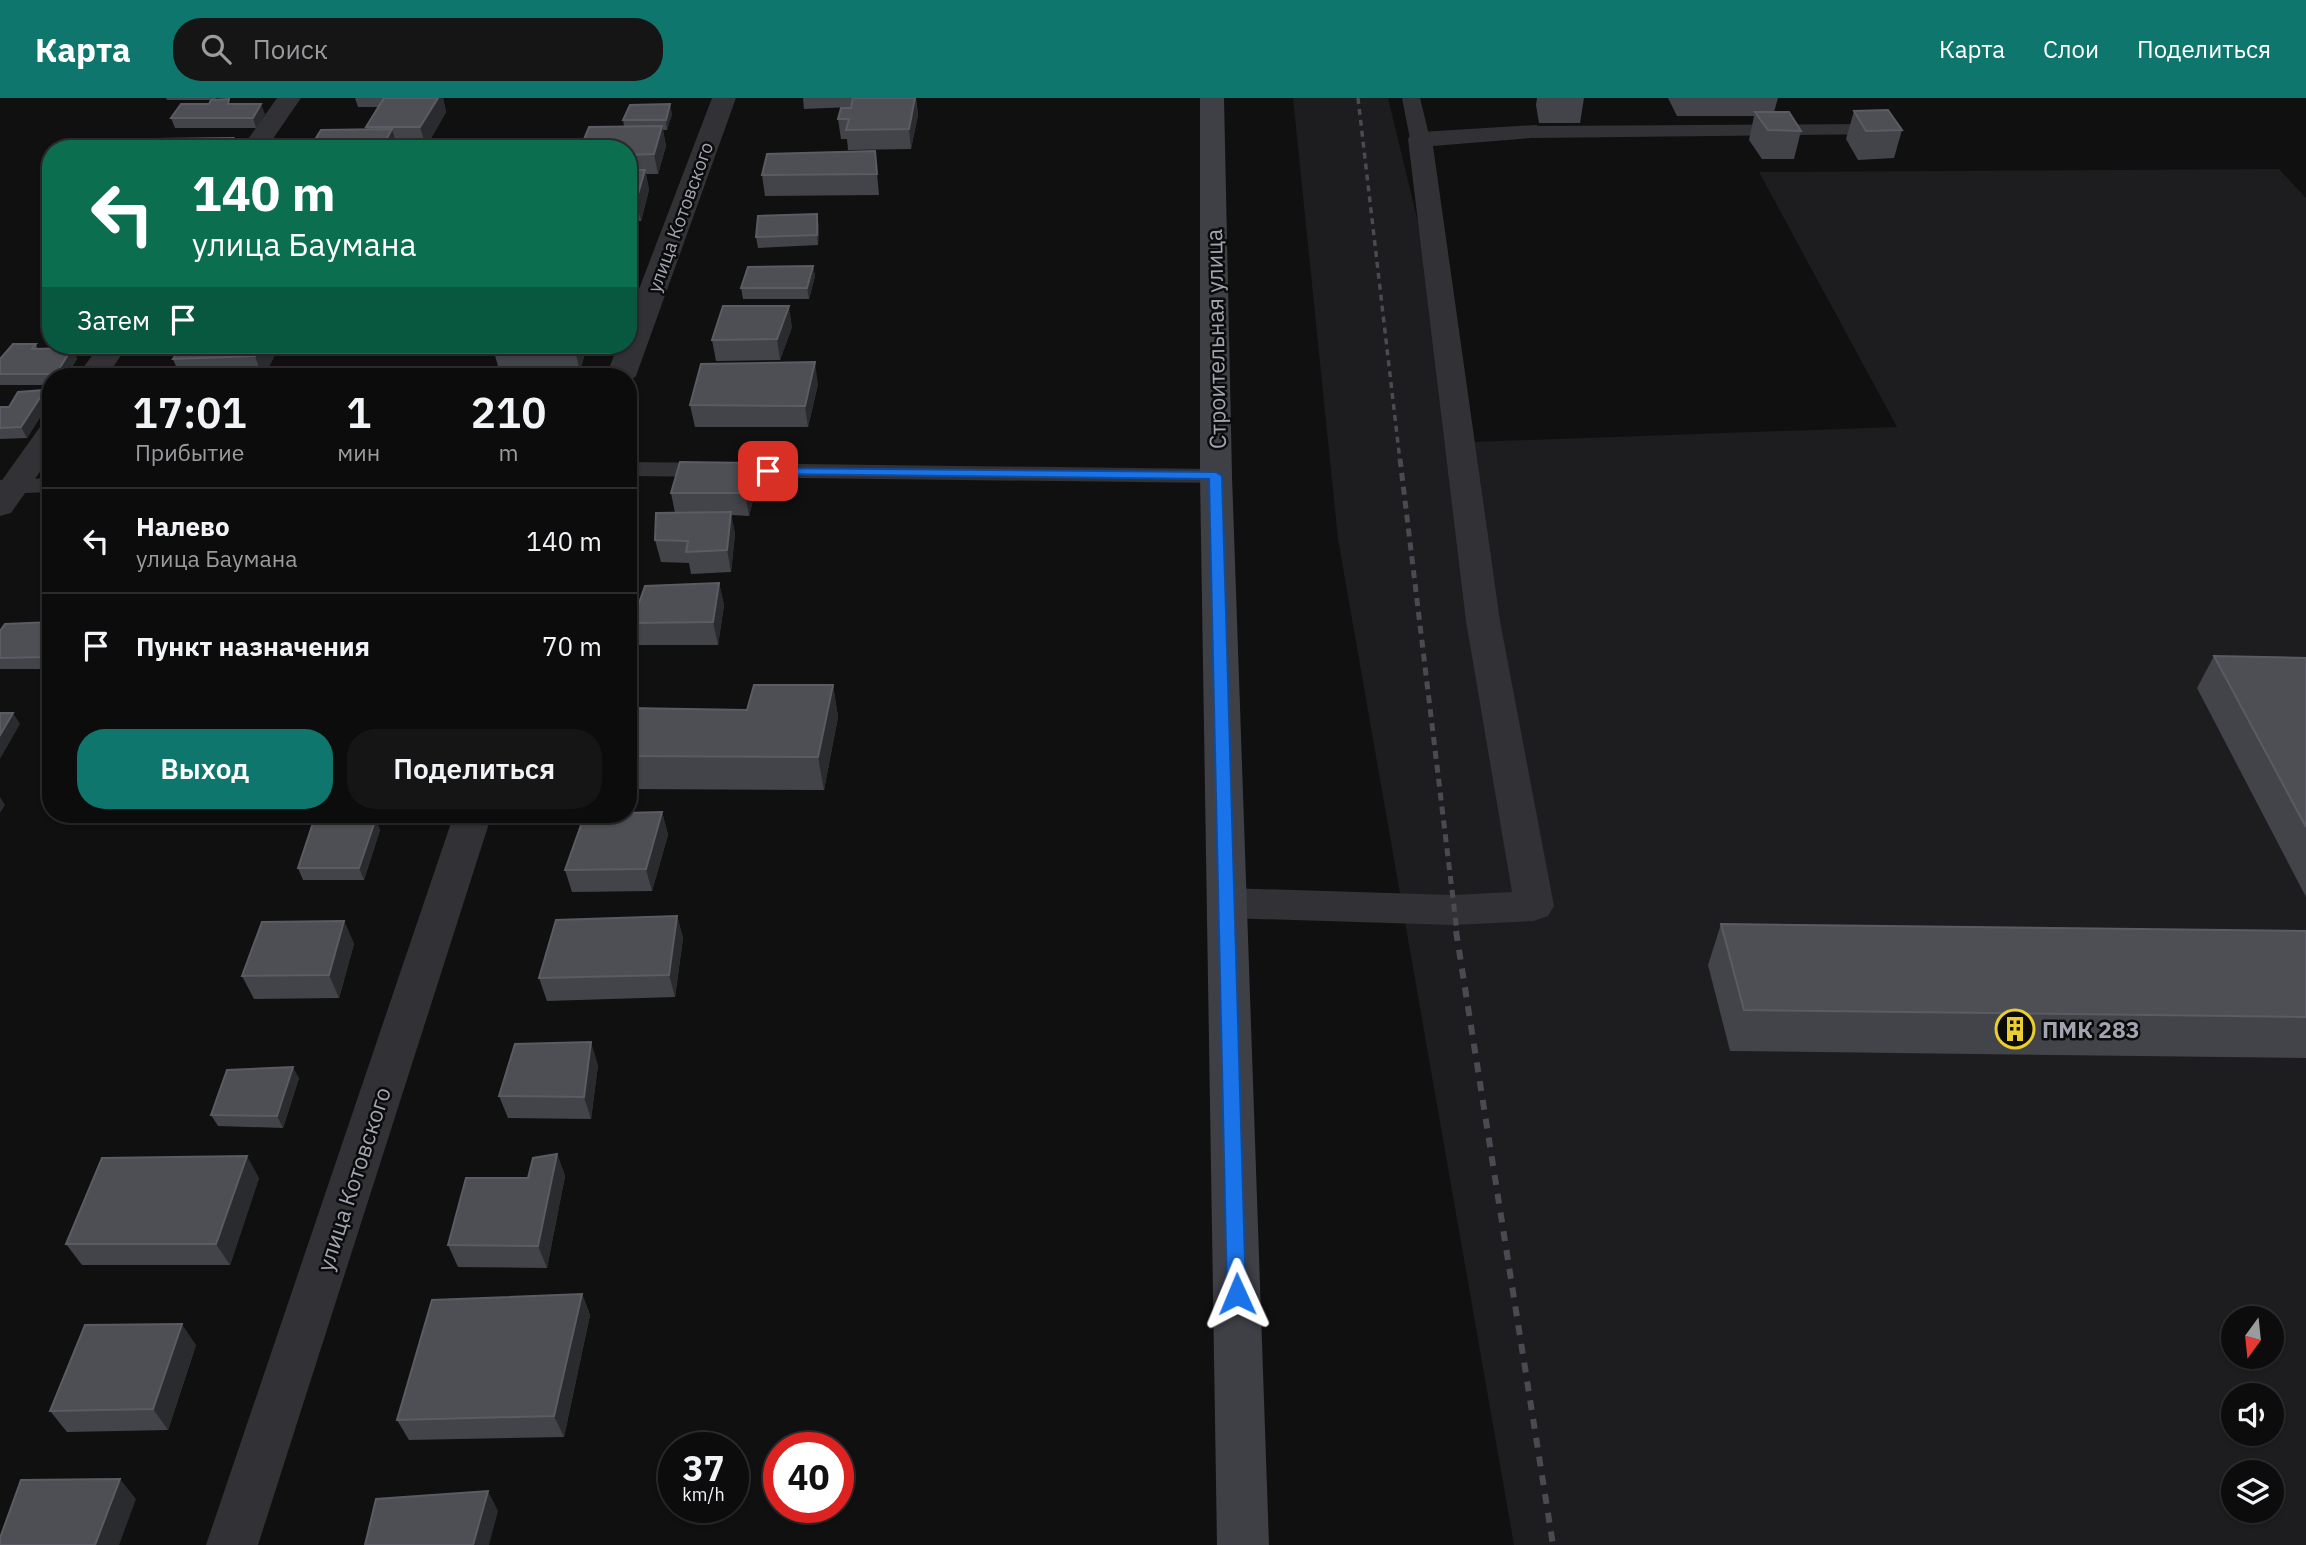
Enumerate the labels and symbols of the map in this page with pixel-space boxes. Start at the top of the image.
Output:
street label: улица Котовского [642,138,718,296]
street label: Строительная улица [1198,229,1232,449]
pin [738,441,798,501]
building icon: ПМК 283 [1994,1008,2036,1050]
place label: ПМК 283 [2042,1014,2140,1044]
street label: улица Котовского [309,1083,397,1275]
position arrow [1200,1257,1274,1331]
north arrow [2221,1306,2284,1368]
speed limit sign: 40 [763,1432,854,1523]

